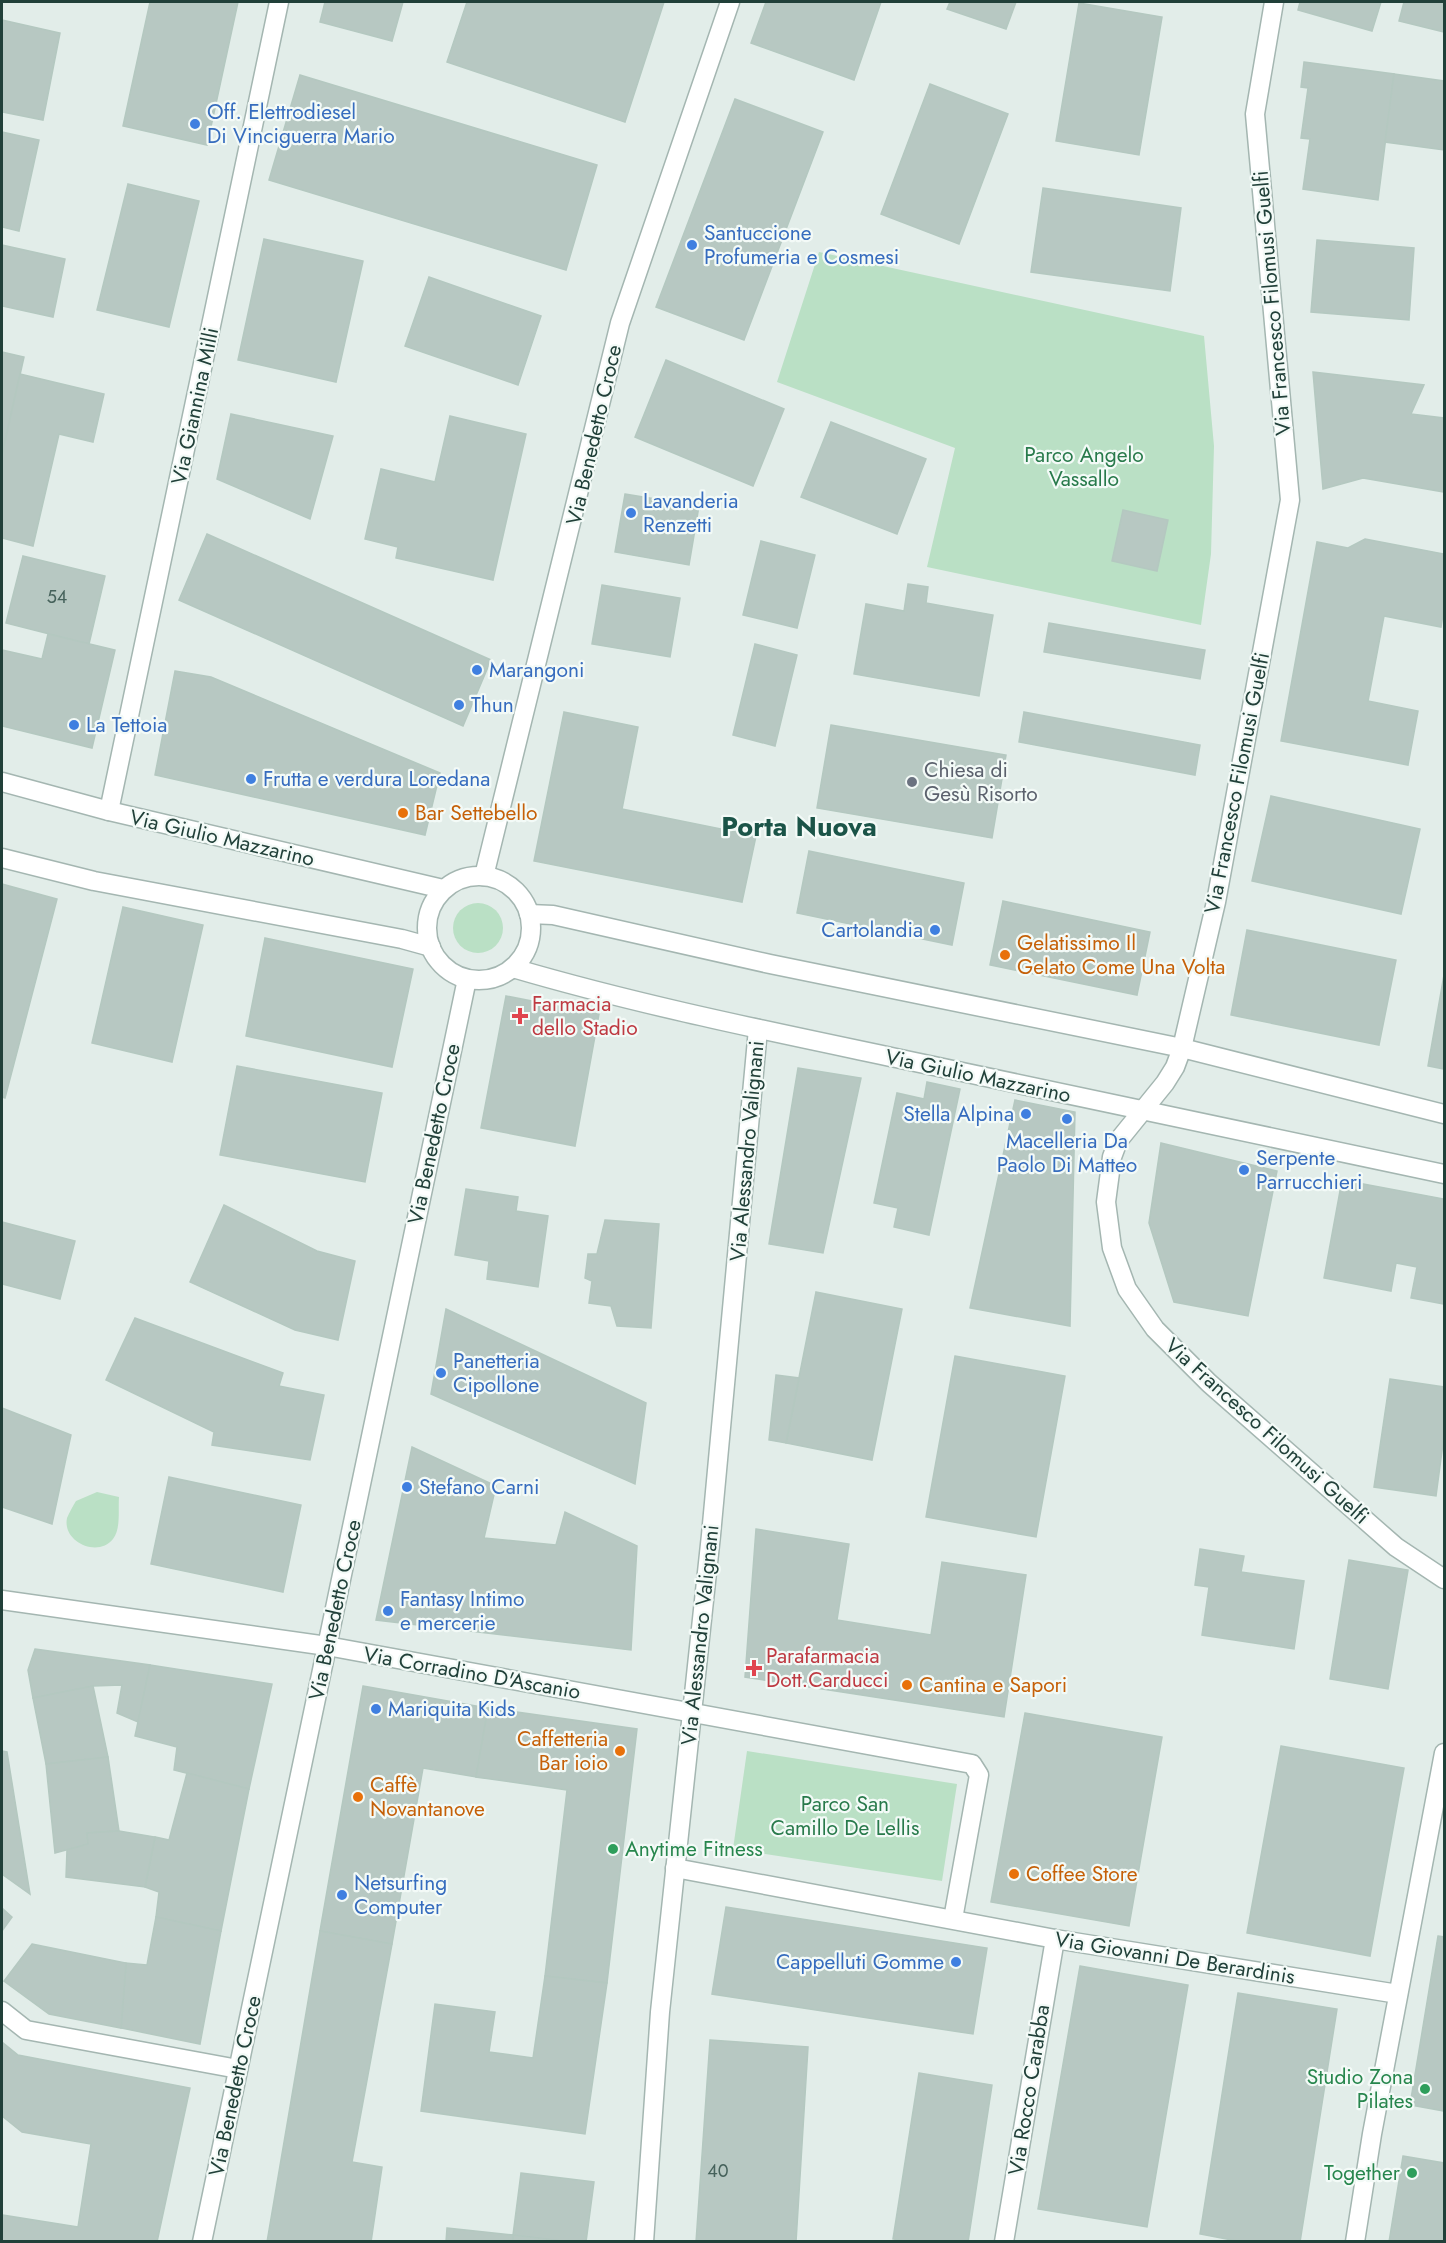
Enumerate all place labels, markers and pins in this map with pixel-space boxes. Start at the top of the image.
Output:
place label: Off. Elettrodiesel Di Vinciguerra Mario [207,97,395,151]
marker: Off. Elettrodiesel Di Vinciguerra Mario [188,117,202,131]
place label: Santuccione Profumeria e Cosmesi [704,218,899,272]
marker: Santuccione Profumeria e Cosmesi [685,238,699,252]
place label: Lavanderia Renzetti [643,486,738,540]
marker: Lavanderia Renzetti [624,506,638,520]
place label: Marangoni [489,655,584,685]
marker: Marangoni [470,663,484,677]
place label: Thun [471,690,514,720]
marker: Thun [452,698,466,712]
place label: La Tettoia [86,710,167,740]
marker: La Tettoia [67,718,81,732]
place label: Chiesa di Gesù Risorto [924,755,1038,809]
place label: Frutta e verdura Loredana [263,764,490,794]
marker: Frutta e verdura Loredana [244,772,258,786]
marker: Chiesa di Gesù Risorto [905,775,919,789]
place label: Bar Settebello [415,798,537,828]
marker: Bar Settebello [396,806,410,820]
place label: Cartolandia [821,915,923,945]
marker: Cartolandia [928,923,942,937]
place label: Gelatissimo Il Gelato Come Una Volta [1017,928,1225,982]
marker: Gelatissimo Il Gelato Come Una Volta [998,948,1012,962]
place label: Farmacia dello Stadio [532,989,638,1043]
marker: Farmacia dello Stadio [513,1009,527,1023]
place label: Stella Alpina [903,1099,1014,1129]
marker: Stella Alpina [1019,1107,1033,1121]
marker: Macelleria Da Paolo Di Matteo [1060,1112,1074,1126]
place label: Macelleria Da Paolo Di Matteo [997,1126,1137,1180]
place label: Serpente Parrucchieri [1256,1143,1362,1197]
marker: Serpente Parrucchieri [1237,1163,1251,1177]
place label: Panetteria Cipollone [453,1346,539,1400]
marker: Panetteria Cipollone [434,1366,448,1380]
place label: Stefano Carni [419,1472,539,1502]
marker: Stefano Carni [400,1480,414,1494]
place label: Fantasy Intimo e mercerie [400,1584,525,1638]
marker: Fantasy Intimo e mercerie [381,1604,395,1618]
place label: Parafarmacia Dott.Carducci [766,1641,888,1695]
marker: Parafarmacia Dott.Carducci [747,1661,761,1675]
place label: Cantina e Sapori [919,1670,1067,1700]
marker: Cantina e Sapori [900,1678,914,1692]
place label: Mariquita Kids [388,1694,515,1724]
marker: Mariquita Kids [369,1702,383,1716]
place label: Caffetteria Bar ioio [517,1724,608,1778]
marker: Caffetteria Bar ioio [613,1744,627,1758]
place label: Caffè Novantanove [370,1770,485,1824]
marker: Caffè Novantanove [351,1790,365,1804]
place label: Anytime Fitness [625,1834,763,1864]
marker: Anytime Fitness [606,1842,620,1856]
place label: Coffee Store [1026,1859,1138,1889]
marker: Coffee Store [1007,1867,1021,1881]
place label: Netsurfing Computer [354,1868,447,1922]
marker: Netsurfing Computer [335,1888,349,1902]
place label: Cappelluti Gomme [776,1947,944,1977]
marker: Cappelluti Gomme [949,1955,963,1969]
place label: Studio Zona Pilates [1307,2062,1413,2116]
marker: Studio Zona Pilates [1418,2082,1432,2096]
place label: Together [1324,2158,1401,2188]
marker: Together [1405,2166,1419,2180]

